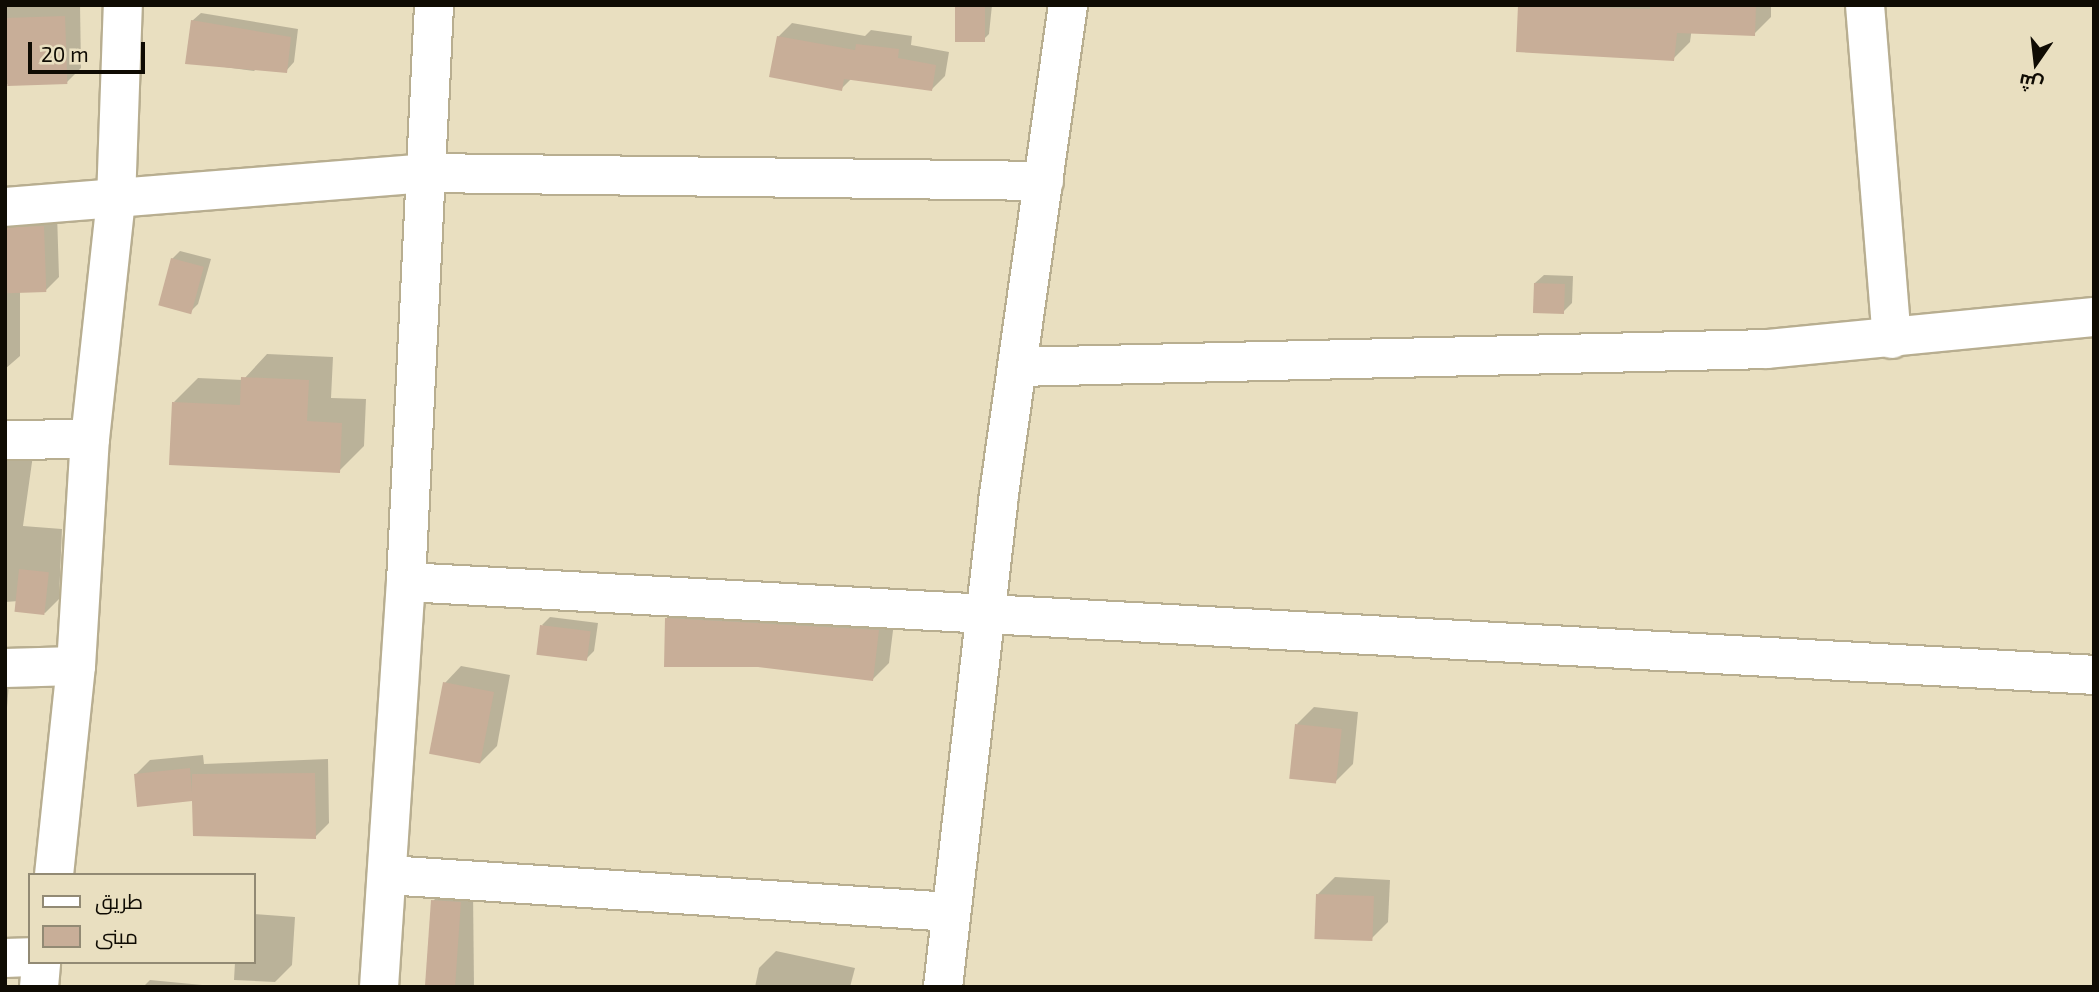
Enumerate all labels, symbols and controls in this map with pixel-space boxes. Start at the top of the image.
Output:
scale bar [32,28,149,72]
north arrow [2001,28,2071,98]
text: 20 m [41,41,89,66]
text: ش [2016,70,2045,98]
legend [28,873,256,964]
text: طريق [95,888,143,913]
text: مبنى [95,923,138,948]

